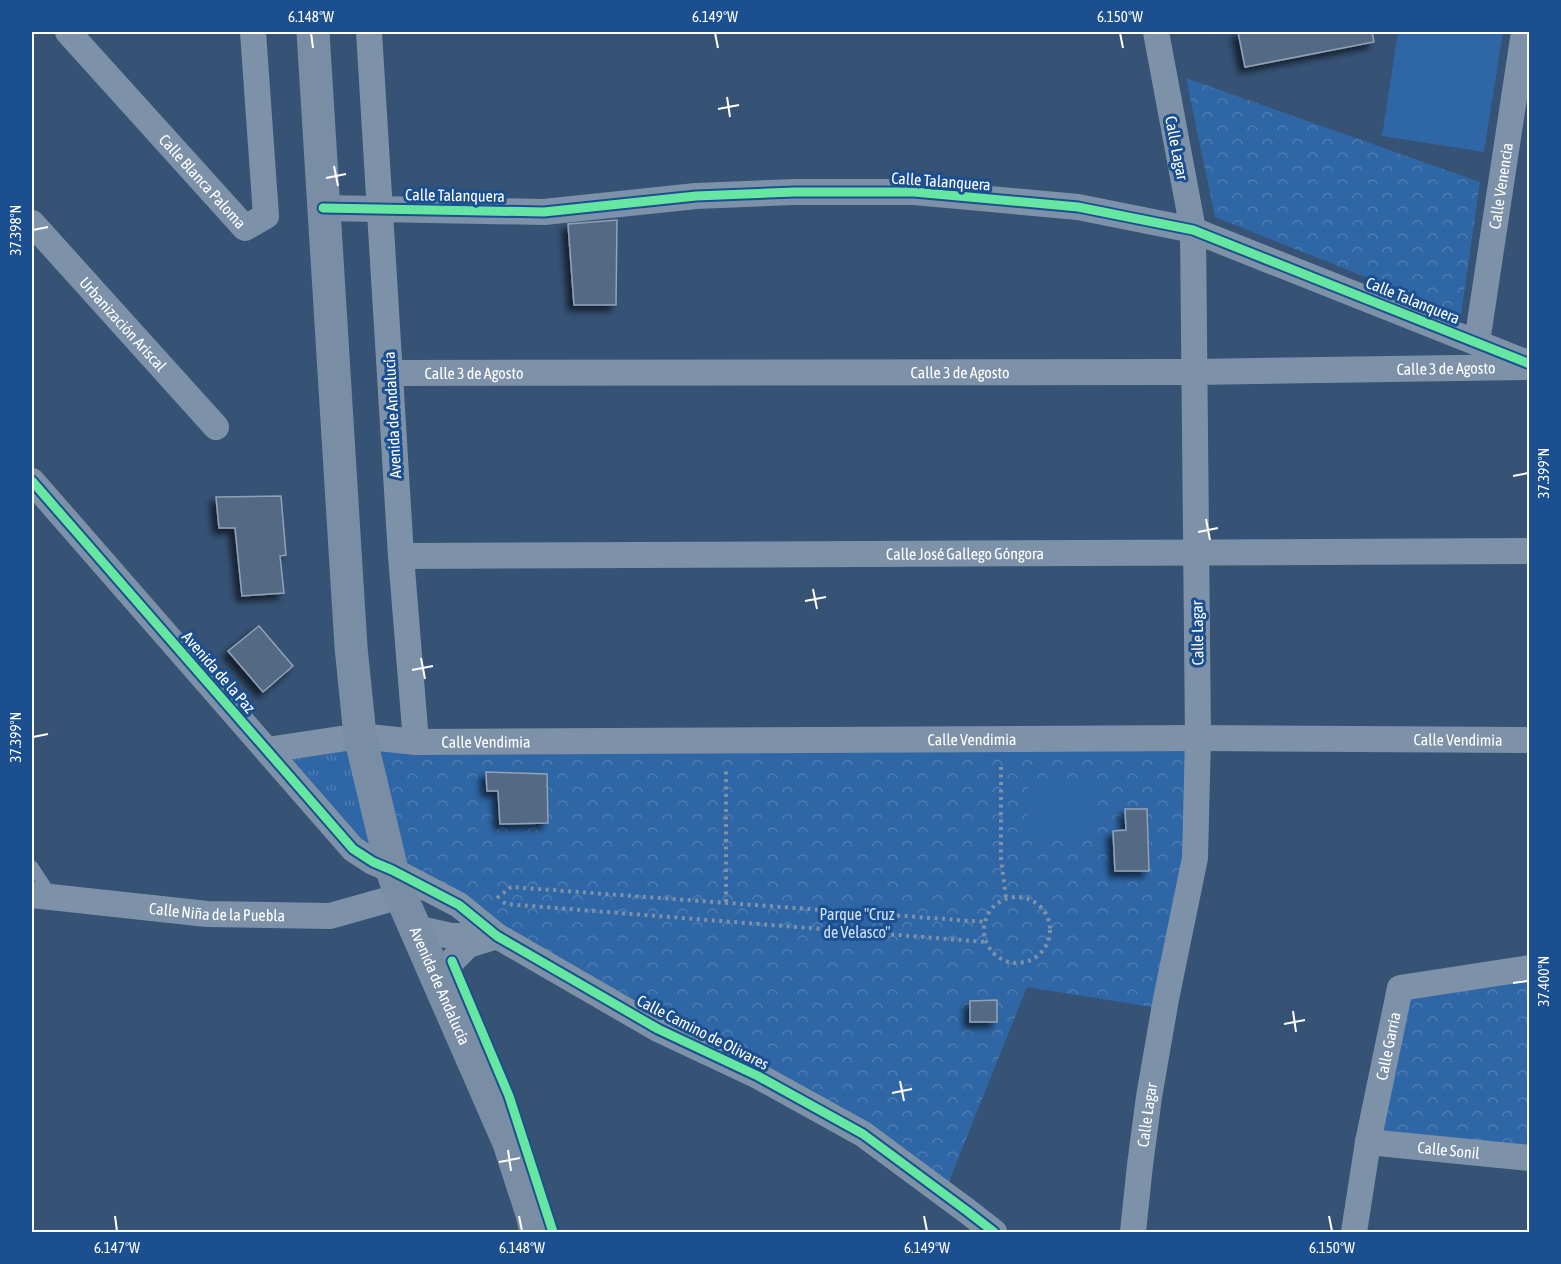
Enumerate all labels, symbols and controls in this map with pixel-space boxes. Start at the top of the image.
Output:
text: 6.148°W [288,8,334,25]
text: 6.149°W [692,8,738,25]
text: 6.150°W [1097,8,1143,25]
street label: Calle Lagar [1161,114,1192,182]
street label: Calle Blanca Paloma [156,130,250,232]
street label: Calle Venencia [1485,141,1516,230]
street label: Calle Talanquera [891,169,991,194]
street label: Calle Talanquera [405,185,505,206]
text: 37.398°N [7,205,24,255]
street label: Urbanización Ariscal [76,273,171,375]
street label: Calle Talanquera [1363,273,1463,328]
street label: Avenida de Andalucía [380,351,404,479]
street label: Calle 3 de Agosto [1396,358,1496,378]
street label: Calle 3 de Agosto [911,363,1009,382]
street label: Calle 3 de Agosto [425,364,523,383]
text: 37.399°N [1535,448,1552,498]
street label: Calle José Gallego Góngora [886,544,1044,563]
street label: Calle Lagar [1187,600,1208,666]
street label: Avenida de la Paz [179,628,259,717]
text: 37.399°N [7,712,24,762]
street label: Calle Vendimia [928,730,1016,748]
street label: Calle Vendimia [1414,730,1502,749]
street label: Calle Vendimia [442,732,530,751]
street label: Calle Niña de la Puebla [148,899,285,924]
park label: Parque "Cruz de Velasco" [819,905,895,941]
street label: Avenida de Andalucía [407,924,474,1048]
text: 37.400°N [1535,956,1552,1006]
street label: Calle Camino de Olivares [634,991,772,1073]
street label: Calle Garria [1372,1011,1404,1082]
street label: Calle Lagar [1133,1081,1160,1148]
street label: Calle Sonil [1417,1138,1481,1162]
text: 6.147°W [94,1239,140,1256]
text: 6.148°W [499,1239,545,1256]
text: 6.149°W [904,1239,950,1256]
text: 6.150°W [1309,1239,1355,1256]

